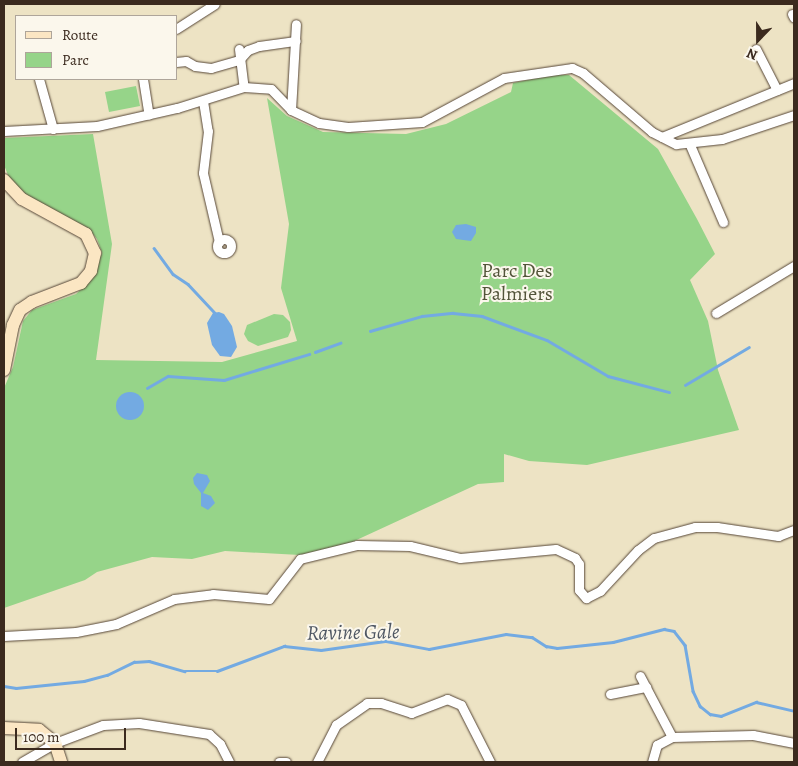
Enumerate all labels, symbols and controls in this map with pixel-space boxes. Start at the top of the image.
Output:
legend [15,15,178,80]
north arrow [733,15,783,65]
text: Route [62,25,98,45]
text: N [744,44,760,65]
text: Parc [62,50,89,70]
park label: Parc Des Palmiers [481,258,553,305]
water label: Ravine Gale [306,619,400,645]
scale bar [18,718,129,750]
text: 100 m [23,727,60,747]

